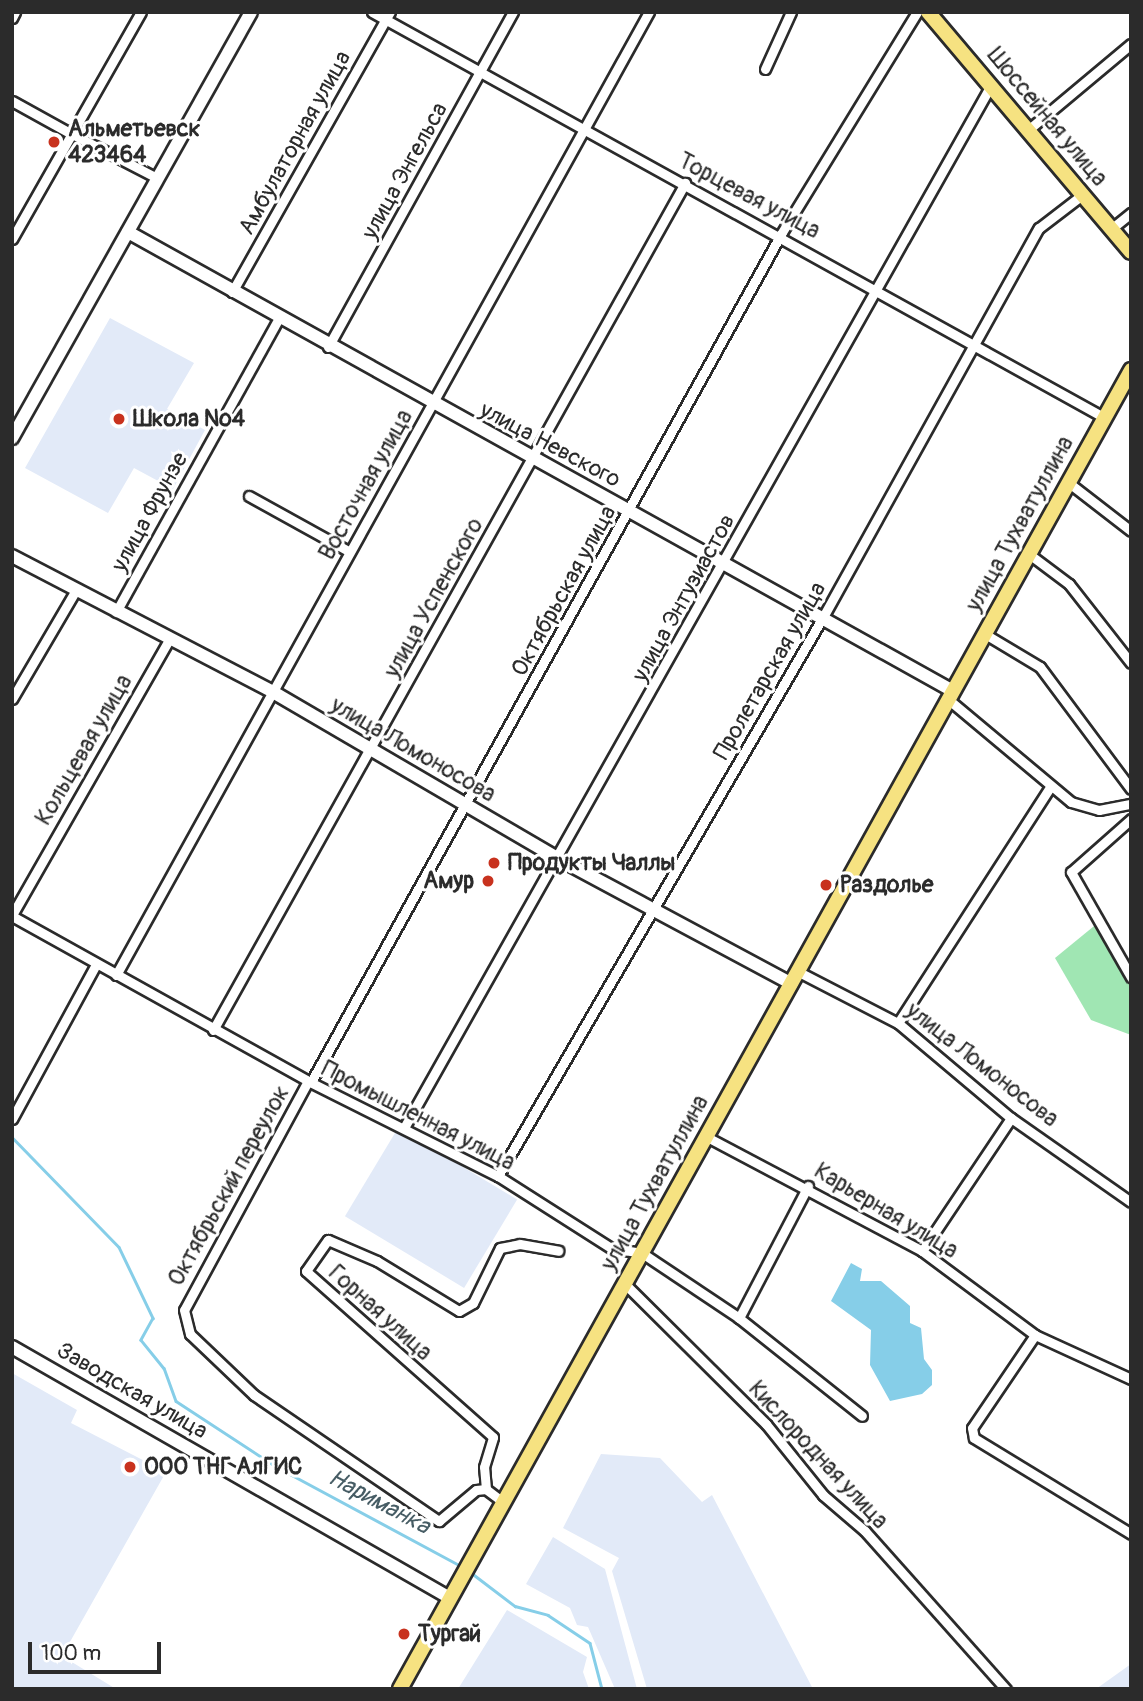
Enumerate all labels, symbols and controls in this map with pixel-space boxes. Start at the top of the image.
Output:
street label: Шоссейная улица [981,42,1113,192]
street label: Амбулаторная улица [233,46,357,240]
street label: улица Энгельса [356,98,454,244]
place label: Альметьевск 423464 [68,115,200,169]
marker: Альметьевск 423464 [46,134,62,150]
street label: Торцевая улица [673,147,825,245]
street label: улица Невского [475,396,625,494]
place label: Школа №4 [133,405,245,433]
street label: Восточная улица [313,405,419,565]
marker: Школа №4 [111,411,127,427]
street label: улица Тухватуллина [960,431,1080,617]
street label: улица Фрунзе [106,447,194,577]
street label: Октябрьская улица [506,501,622,681]
street label: улица Энтузиастов [627,509,741,687]
street label: улица Успенского [379,513,489,683]
street label: Пролетарская улица [708,577,832,765]
street label: Кольцевая улица [30,670,138,830]
street label: улица Ломоносова [326,692,500,808]
place label: Продукты Чаллы [508,849,675,877]
marker: Продукты Чаллы [486,855,502,871]
place label: Амур [423,867,474,895]
place label: Раздолье [840,871,933,899]
marker: Амур [480,873,496,889]
marker: Раздолье [818,877,834,893]
street label: улица Ломоносова [900,997,1064,1133]
street label: Промышленная улица [317,1055,519,1177]
street label: Октябрьский переулок [162,1081,296,1291]
street label: улица Тухватуллина [595,1090,715,1276]
street label: Карьерная улица [809,1157,963,1265]
street label: Горная улица [323,1259,437,1367]
street label: Заводская улица [52,1337,212,1445]
street label: Кислородная улица [742,1375,894,1535]
place label: ООО ТНГ АлГИС [144,1453,302,1481]
marker: ООО ТНГ АлГИС [122,1459,138,1475]
water label: Нариманка [323,1463,435,1541]
place label: Тургай [418,1620,481,1648]
marker: Тургай [396,1626,412,1642]
scale bar [32,1628,164,1672]
text: 100 m [41,1640,101,1667]

